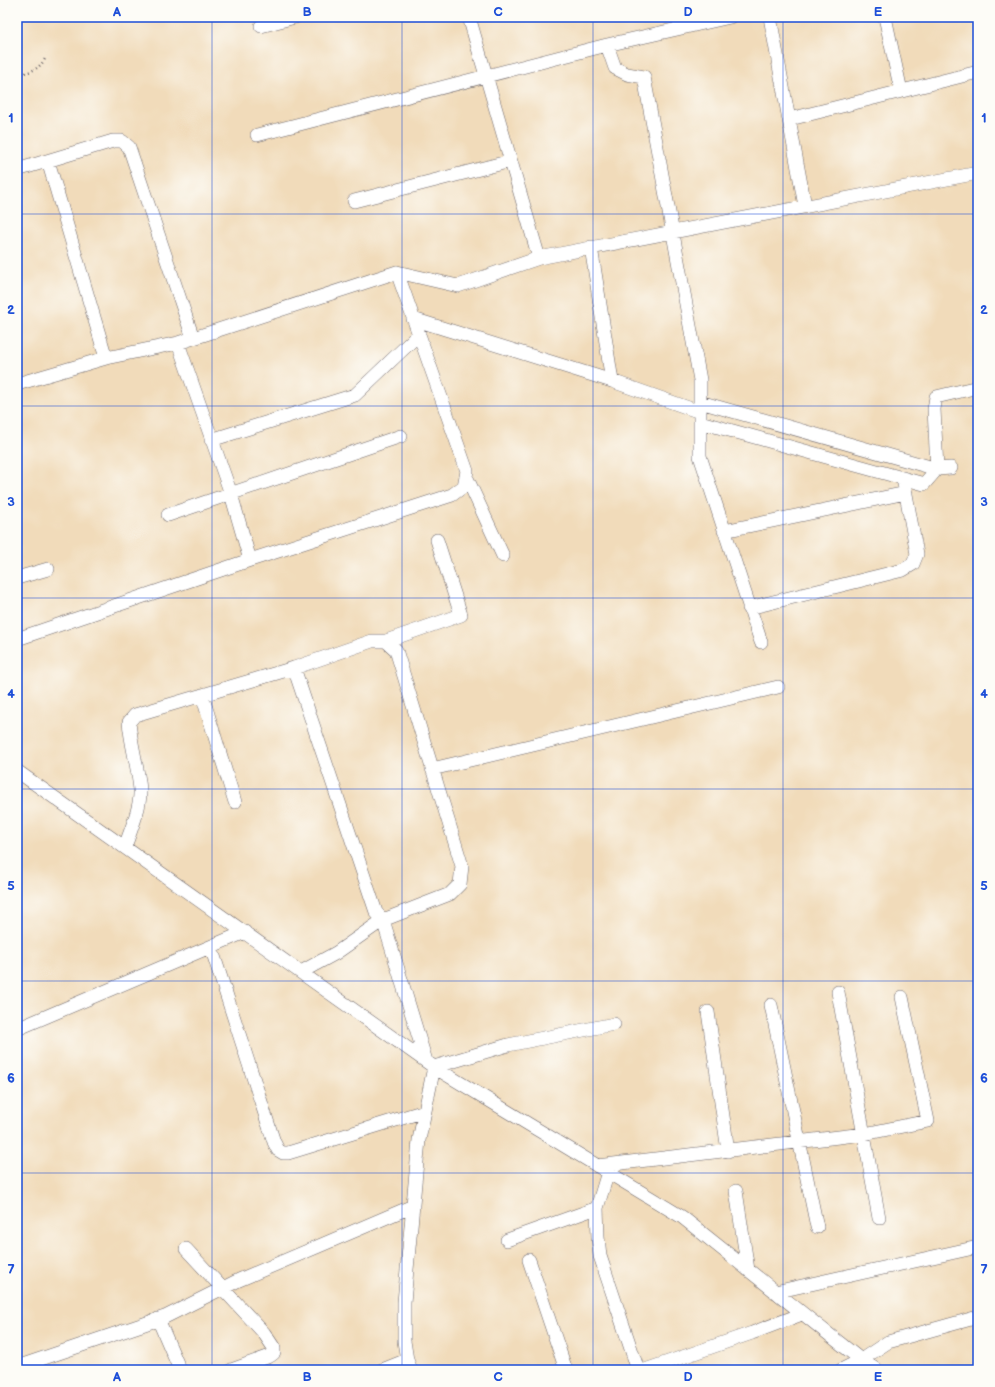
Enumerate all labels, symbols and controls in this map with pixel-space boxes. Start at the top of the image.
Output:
text: A [112,4,121,20]
text: B [302,4,312,20]
text: C [493,4,503,20]
text: D [683,4,693,20]
text: E [874,4,883,20]
text: 1 [8,110,14,126]
text: 1 [981,110,987,126]
text: 2 [7,302,15,318]
text: 2 [980,302,988,318]
text: 3 [7,494,15,510]
text: 3 [980,494,988,510]
text: 4 [7,686,15,702]
text: 4 [980,686,988,702]
text: 5 [7,878,15,894]
text: 5 [980,878,988,894]
text: 6 [7,1070,15,1086]
text: 6 [980,1070,988,1086]
text: 7 [7,1262,15,1278]
text: 7 [980,1262,988,1278]
text: A [112,1369,121,1385]
text: B [302,1369,312,1385]
text: C [493,1369,503,1385]
text: D [683,1369,693,1385]
text: E [874,1369,883,1385]

